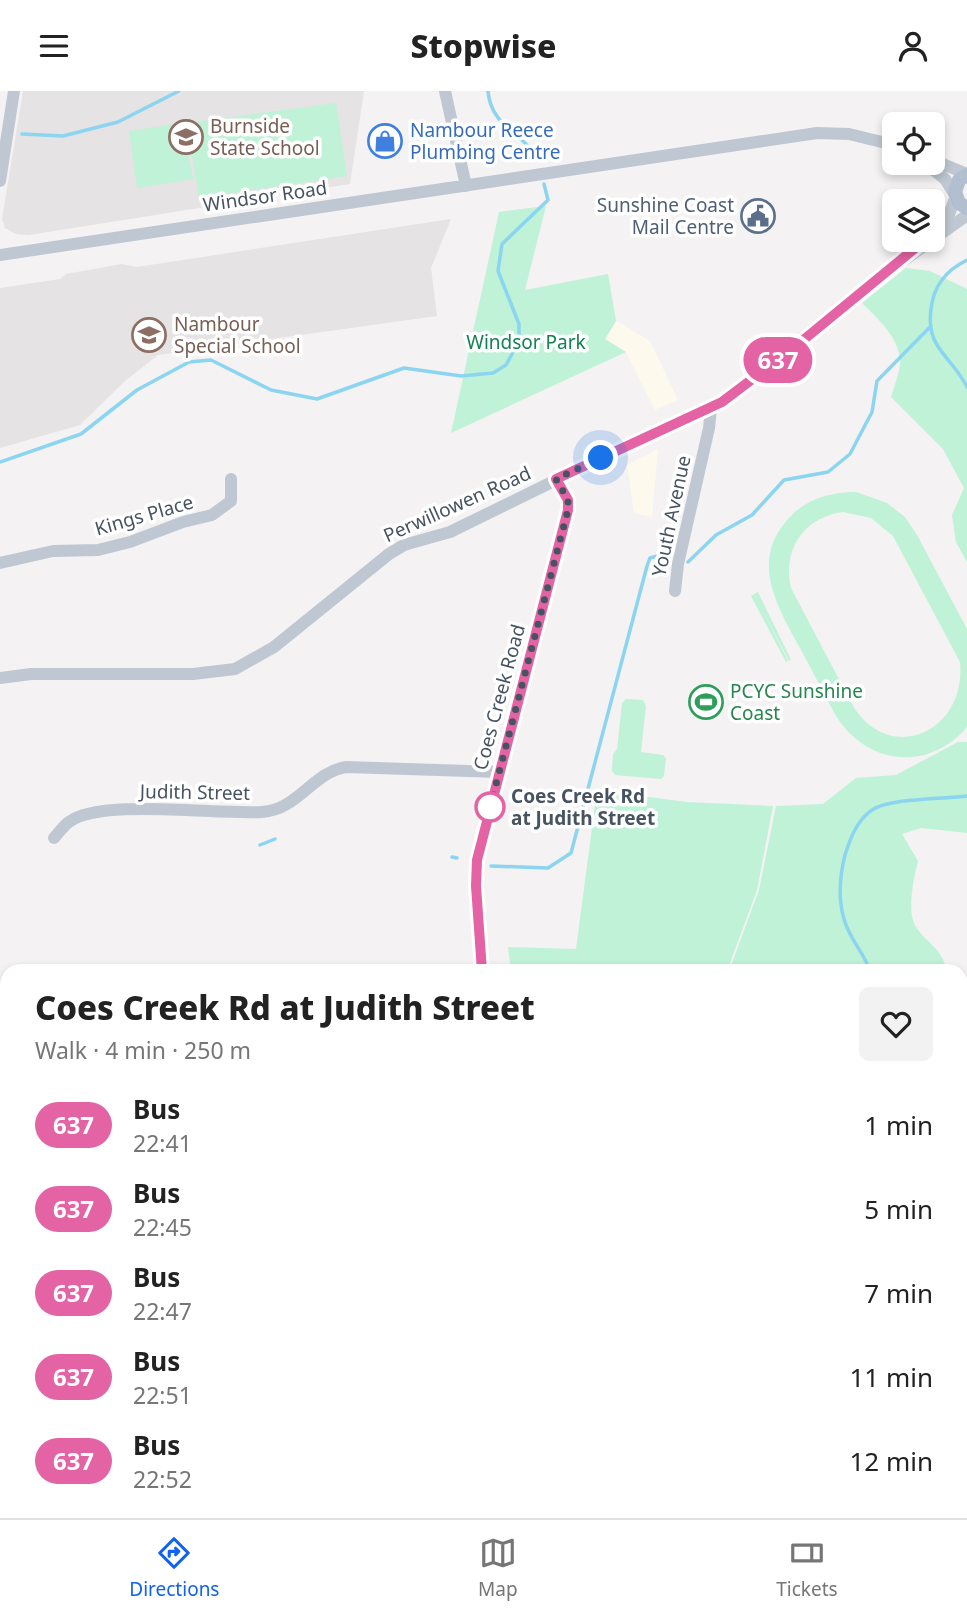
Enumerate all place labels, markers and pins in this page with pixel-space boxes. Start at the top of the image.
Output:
place label: Burnside State School [210,113,320,161]
place label: Nambour Reece Plumbing Centre [410,117,560,165]
school or university icon: Burnside State School [167,118,205,156]
shop icon: Nambour Reece Plumbing Centre [366,122,404,160]
place label: Sunshine Coast Mail Centre [597,192,734,240]
public building icon: Sunshine Coast Mail Centre [739,197,777,235]
place label: Nambour Special School [174,311,301,359]
school or university icon: Nambour Special School [130,316,168,354]
place label: PCYC Sunshine Coast [730,678,863,726]
sports icon: PCYC Sunshine Coast [687,683,725,721]
place label: Coes Creek Rd at Judith Street [511,783,655,831]
marker: Coes Creek Rd at Judith Street [475,792,505,822]

